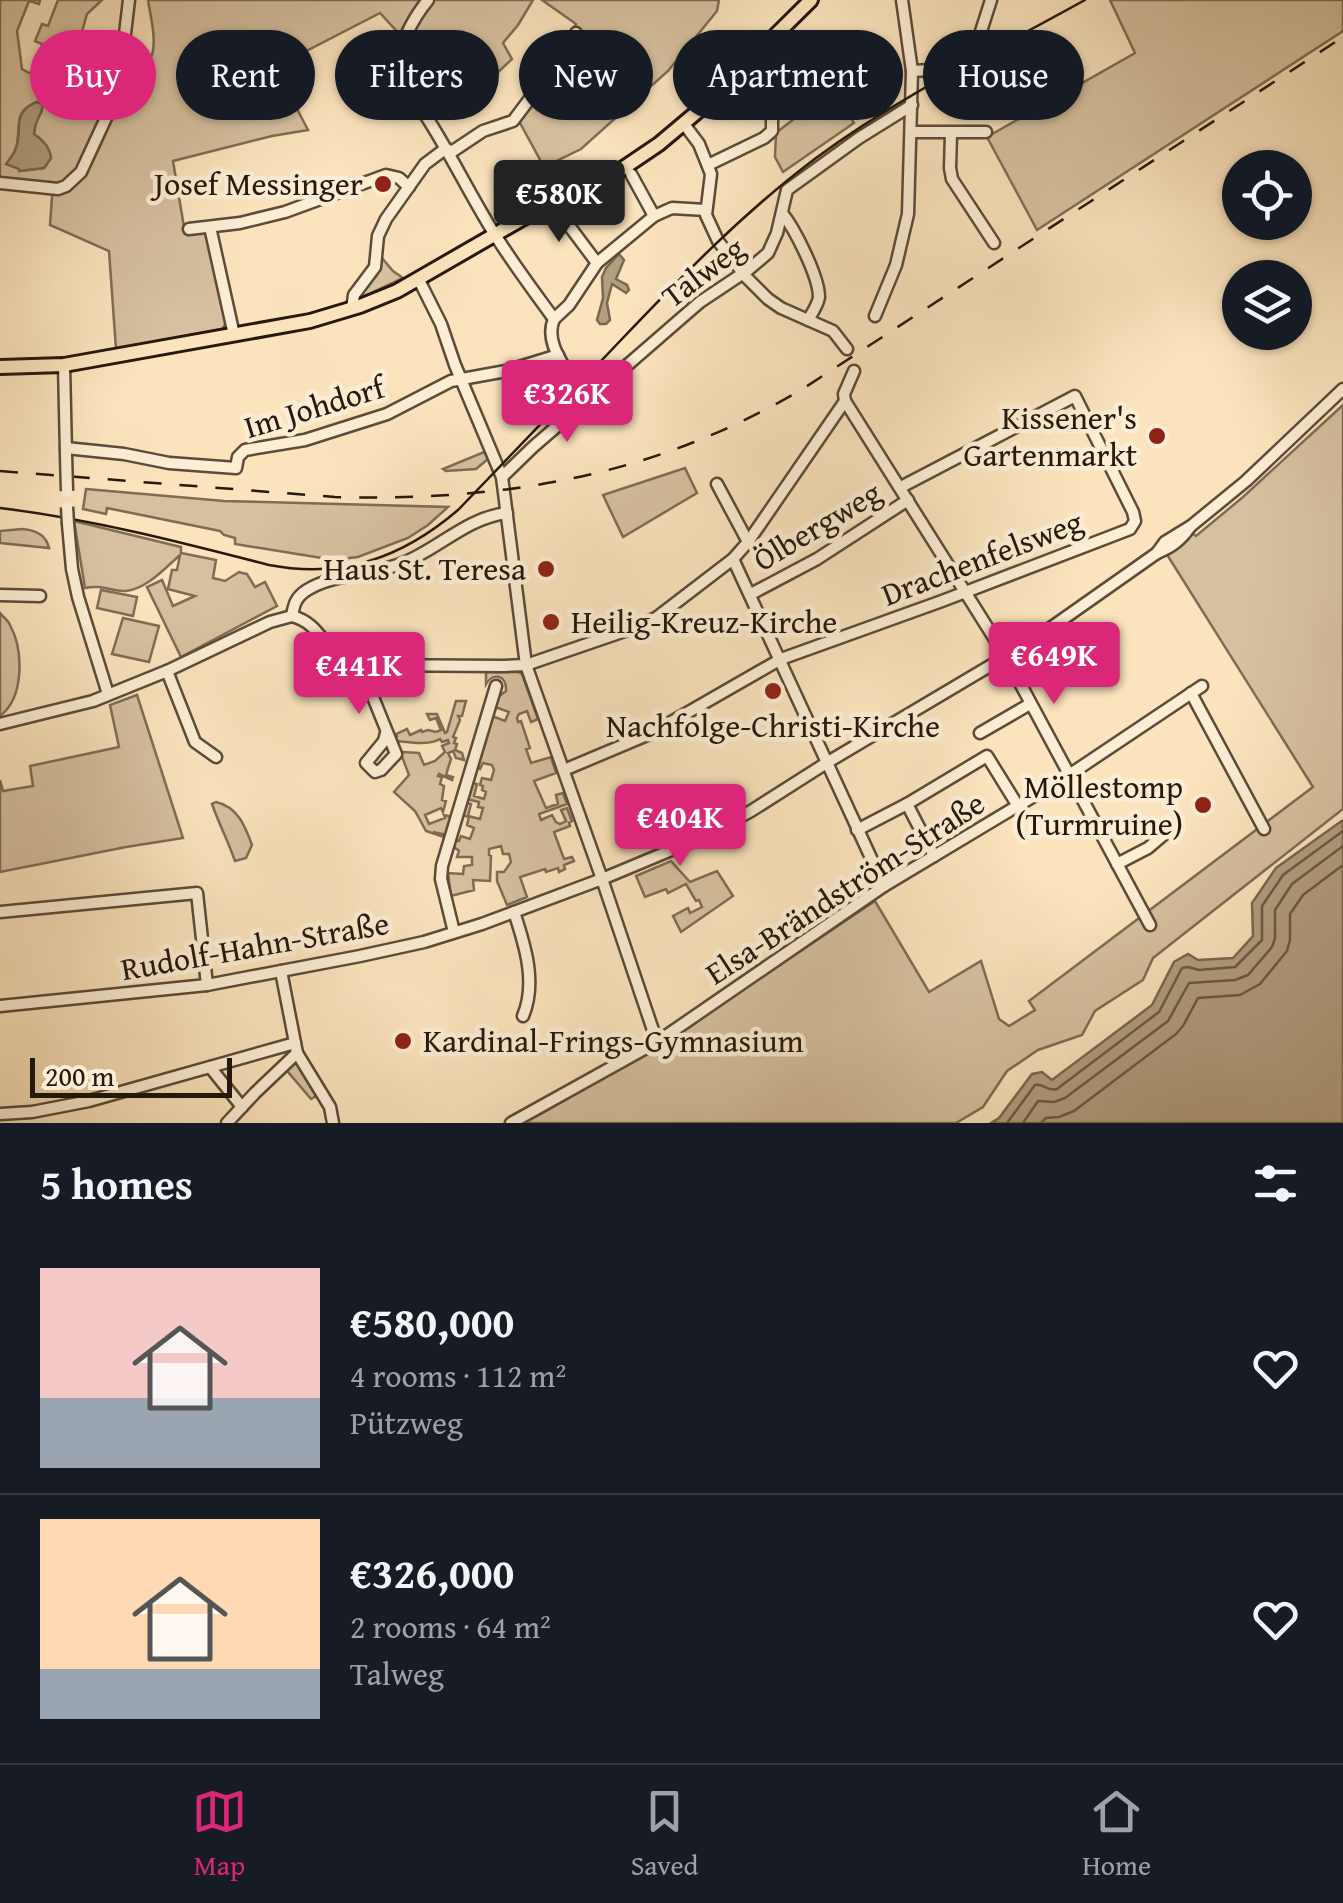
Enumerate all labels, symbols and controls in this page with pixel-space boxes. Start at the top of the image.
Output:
chip: Buy [30,30,156,120]
chip: Rent [176,30,315,120]
chip: Filters [335,30,499,120]
chip: New [519,30,653,120]
chip: Apartment [673,30,903,120]
chip: House [923,30,1084,120]
map controls [1222,150,1312,350]
button: locate [1222,150,1312,240]
place label: Josef Messinger [150,160,363,207]
pin: €580K [489,160,629,245]
text: €580K [516,169,602,216]
marker: Josef Messinger [372,173,394,195]
street label: Talweg [651,225,754,319]
button: layers [1222,260,1312,350]
pin: €326K [497,360,637,445]
street label: Im Johdorf [238,362,393,450]
text: €326K [524,369,610,416]
place label: Kissener's Gartenmarkt [964,394,1137,478]
marker: Kissener's Gartenmarkt [1146,425,1168,447]
street label: Ölbergweg [744,469,890,582]
street label: Drachenfelsweg [874,498,1089,617]
place label: Haus St. Teresa [324,545,526,592]
marker: Haus St. Teresa [535,558,557,580]
place label: Heilig-Kreuz-Kirche [571,598,837,645]
marker: Heilig-Kreuz-Kirche [540,611,562,633]
pin: €649K [984,622,1124,707]
text: €649K [1011,631,1097,678]
pin: €441K [289,632,429,717]
text: €441K [316,641,402,688]
marker: Nachfolge-Christi-Kirche [762,680,784,702]
place label: Nachfolge-Christi-Kirche [606,702,940,749]
place label: Möllestomp (Turmruine) [1015,763,1183,847]
street label: Elsa-Brändström-Straße [696,779,994,996]
pin: €404K [610,784,750,869]
text: €404K [637,793,723,840]
marker: Möllestomp (Turmruine) [1192,794,1214,816]
street label: Rudolf-Hahn-Straße [117,899,393,992]
place label: Kardinal-Frings-Gymnasium [423,1017,804,1064]
marker: Kardinal-Frings-Gymnasium [392,1030,414,1052]
scale bar [30,1053,232,1098]
text: 200 m [45,1055,114,1096]
text: 5 homes [40,1153,193,1214]
icon: filters [1248,1156,1303,1211]
text: €580,000 [350,1291,514,1352]
icon: home [120,1308,240,1428]
icon: heart [1248,1341,1303,1396]
text: 4 rooms · 112 m² [350,1352,566,1399]
text: Pützweg [350,1399,463,1446]
text: €326,000 [350,1542,514,1603]
icon: home [120,1559,240,1679]
icon: heart [1248,1592,1303,1647]
text: 2 rooms · 64 m² [350,1603,551,1650]
text: Talweg [350,1650,444,1697]
tab: Map [192,1784,247,1885]
tab: Saved [631,1784,698,1885]
tab: Home [1082,1784,1151,1885]

